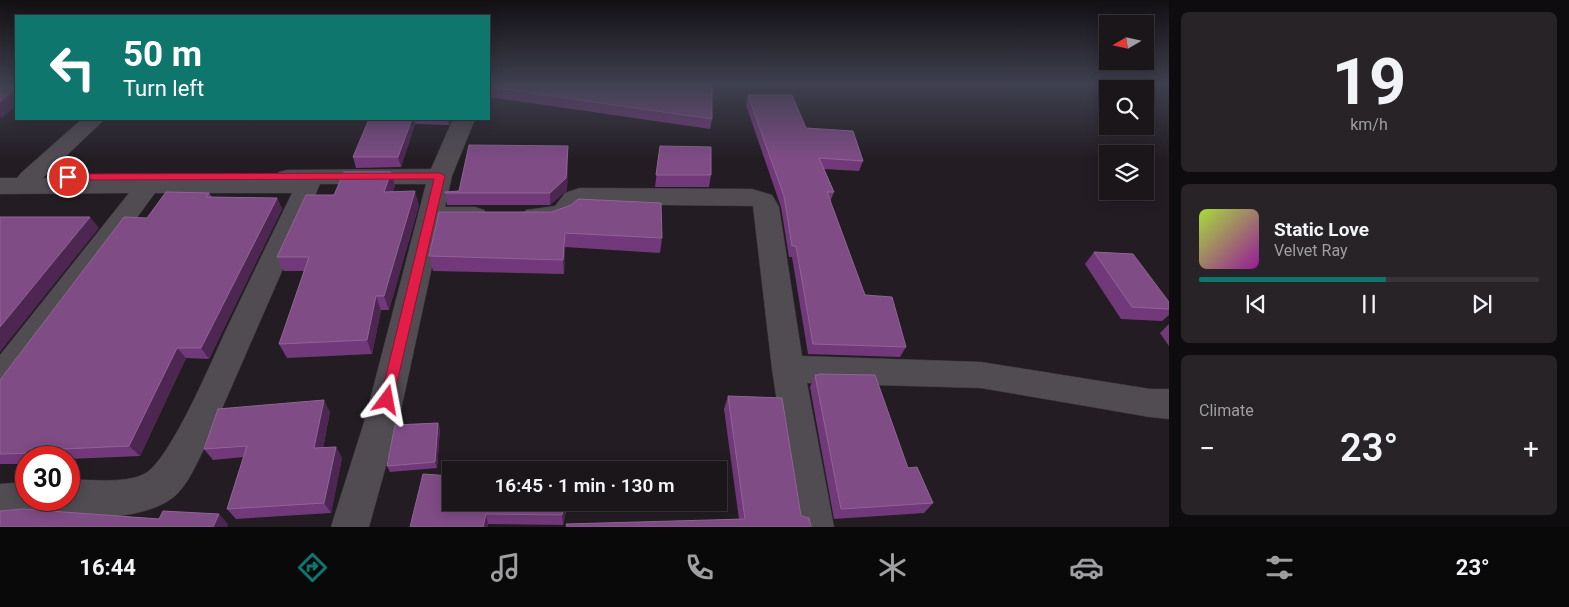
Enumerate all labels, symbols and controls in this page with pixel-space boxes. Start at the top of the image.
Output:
north arrow [1099,15,1154,70]
map controls [1099,15,1154,200]
text: 50 m [123,34,202,75]
icon: left [40,35,105,100]
text: 19 [1332,44,1406,120]
text: Turn left [123,76,204,101]
button: search [1099,80,1154,135]
text: km/h [1350,115,1388,134]
button: layers [1099,145,1154,200]
pin [47,156,89,198]
icon: arrive [54,163,82,191]
text: Static Love [1274,218,1369,241]
text: Velvet Ray [1274,241,1348,260]
icon: previous [1242,290,1270,318]
icon: pause [1355,290,1383,318]
icon: next [1468,290,1496,318]
position arrow [360,373,412,425]
text: Climate [1199,401,1254,420]
text: 23° [1340,426,1398,470]
text: − [1199,432,1215,465]
text: + [1523,432,1539,465]
speed limit sign: 30 [15,446,80,511]
text: 16:45 · 1 min · 130 m [494,474,675,497]
icon: directions [295,550,330,585]
icon: music [488,550,523,585]
icon: phone [682,550,717,585]
icon: climate [875,550,910,585]
icon: car [1069,550,1104,585]
icon: filters [1262,550,1297,585]
text: 16:44 [79,555,136,580]
text: 23° [1456,555,1490,580]

